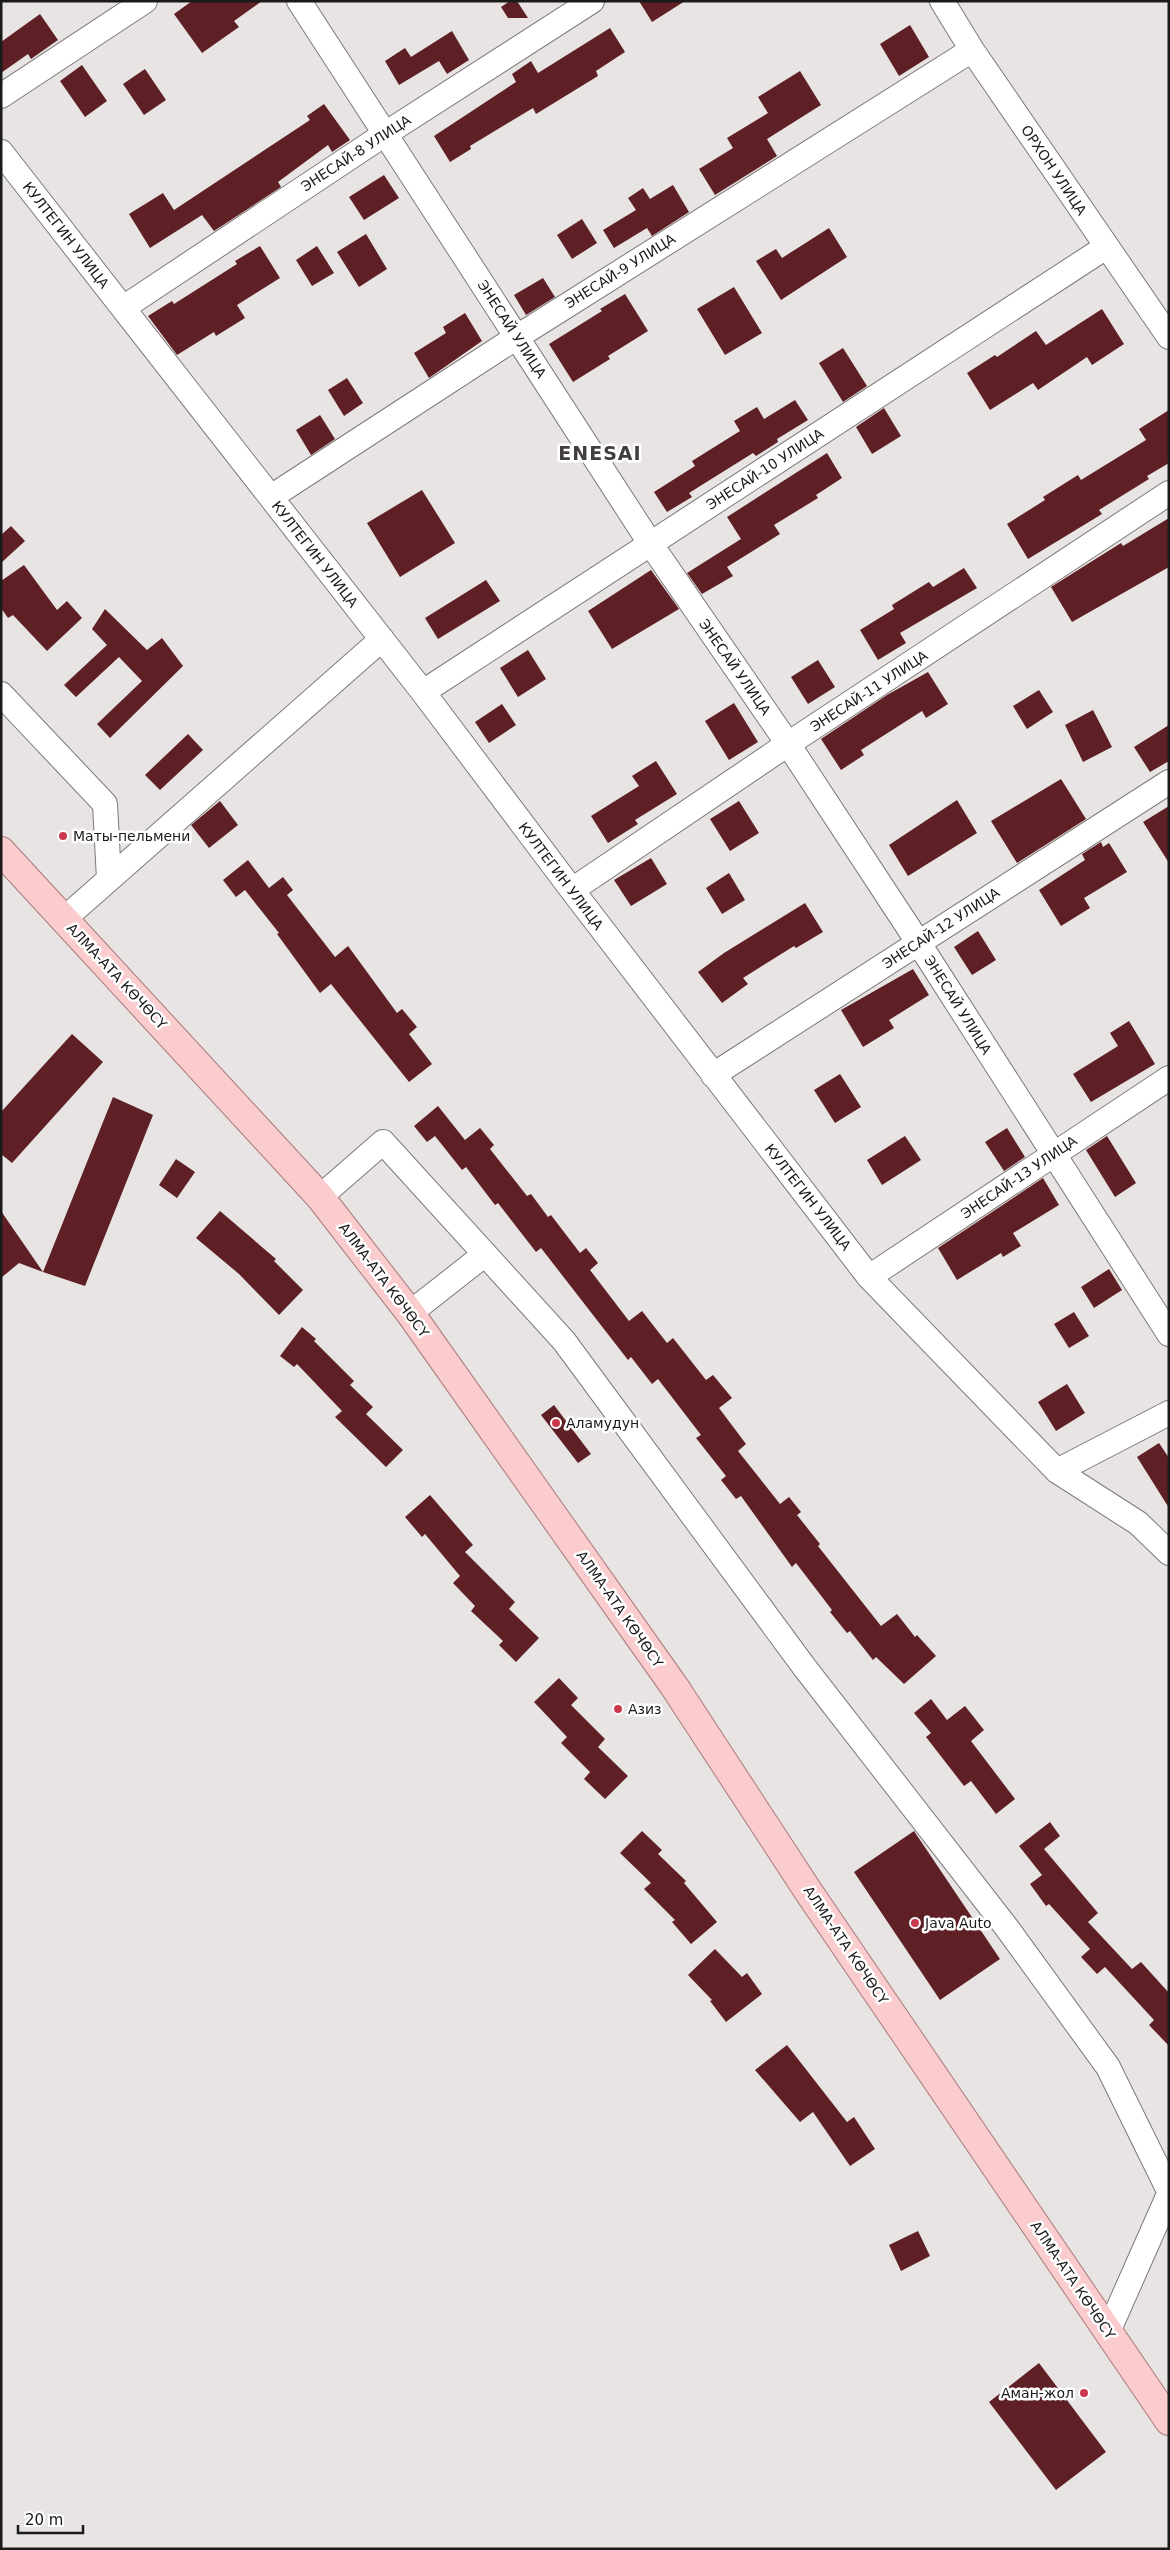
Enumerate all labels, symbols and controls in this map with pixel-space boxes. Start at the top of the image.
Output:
street label: ЭНЕСАЙ-8 УЛИЦА [298,111,414,194]
street label: ОРХОН УЛИЦА [1018,122,1090,218]
street label: КУЛТЕГИН УЛИЦА [20,179,113,292]
street label: ЭНЕСАЙ-9 УЛИЦА [561,229,679,312]
street label: ЭНЕСАЙ УЛИЦА [474,277,551,381]
street label: ЭНЕСАЙ-10 УЛИЦА [703,424,827,513]
district label: ENESAI [558,442,642,464]
street label: КУЛТЕГИН УЛИЦА [269,498,362,611]
street label: ЭНЕСАЙ УЛИЦА [696,615,775,718]
street label: ЭНЕСАЙ-11 УЛИЦА [807,646,931,735]
street label: КУЛТЕГИН УЛИЦА [515,819,607,933]
place label: Маты-пельмени [73,828,190,844]
marker: Маты-пельмени [57,830,69,842]
street label: ЭНЕСАЙ-12 УЛИЦА [879,883,1003,972]
street label: АЛМА-АТА КӨЧӨСҮ [64,920,171,1033]
street label: ЭНЕСАЙ УЛИЦА [921,952,996,1058]
street label: ЭНЕСАЙ-13 УЛИЦА [957,1131,1080,1222]
street label: КУЛТЕГИН УЛИЦА [762,1141,855,1254]
street label: АЛМА-АТА КӨЧӨСҮ [336,1220,432,1341]
place label: Аламудун [566,1415,639,1431]
marker: Аламудун [550,1417,562,1429]
street label: АЛМА-АТА КӨЧӨСҮ [574,1548,667,1671]
place label: Азиз [628,1701,662,1717]
marker: Азиз [612,1703,624,1715]
street label: АЛМА-АТА КӨЧӨСҮ [801,1883,892,2007]
place label: Java Auto [924,1915,992,1931]
marker: Java Auto [909,1917,921,1929]
street label: АЛМА-АТА КӨЧӨСҮ [1028,2218,1119,2342]
place label: Аман-жол [1001,2385,1074,2401]
marker: Аман-жол [1078,2387,1090,2399]
scale bar [18,2502,82,2534]
text: 20 m [25,2511,63,2529]

